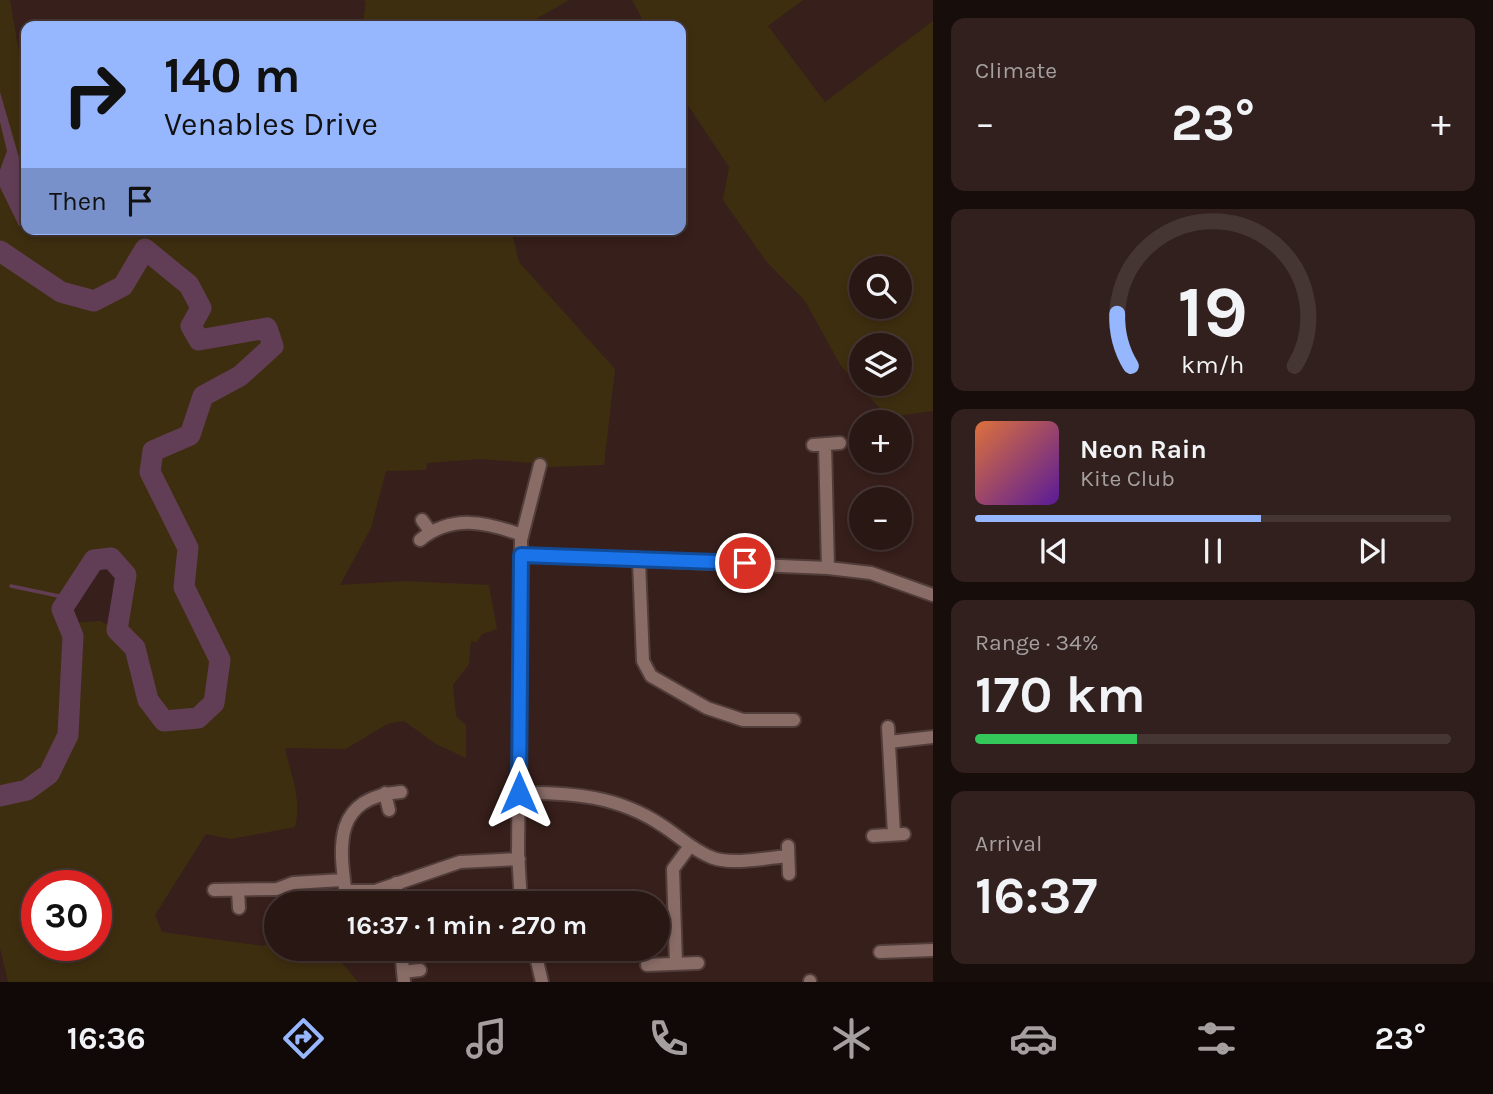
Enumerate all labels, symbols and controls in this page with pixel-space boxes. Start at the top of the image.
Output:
text: 140 m [164,47,301,104]
icon: right [49,49,140,140]
text: Climate [975,57,1057,84]
text: 23° [1171,92,1255,153]
text: − [975,101,995,146]
text: + [1431,101,1451,146]
text: Venables Drive [164,106,378,143]
icon: arrive [121,182,159,220]
text: Then [49,186,107,217]
map controls [849,256,912,550]
button: search [849,256,912,319]
text: 19 [1178,269,1248,354]
button: layers [849,333,912,396]
text: km/h [1181,350,1245,379]
button: + [849,410,912,473]
text: Neon Rain [1080,434,1207,465]
text: Kite Club [1080,465,1175,492]
button: − [849,487,912,550]
icon: previous [1035,532,1073,570]
icon: pause [1194,532,1232,570]
icon: next [1353,532,1391,570]
pin [715,533,775,593]
icon: arrive [726,544,764,582]
text: Range · 34% [975,629,1099,656]
text: 170 km [975,664,1146,725]
position arrow [482,756,556,830]
text: Arrival [975,830,1042,857]
text: 16:37 [975,865,1097,926]
speed limit sign: 30 [21,870,112,961]
text: 16:37 · 1 min · 270 m [347,910,587,941]
icon: directions [279,1014,328,1063]
icon: music [462,1014,511,1063]
icon: phone [644,1014,693,1063]
icon: climate [827,1014,876,1063]
icon: car [1009,1014,1058,1063]
icon: filters [1192,1014,1241,1063]
text: 16:36 [67,1020,146,1057]
text: 23° [1375,1020,1426,1057]

